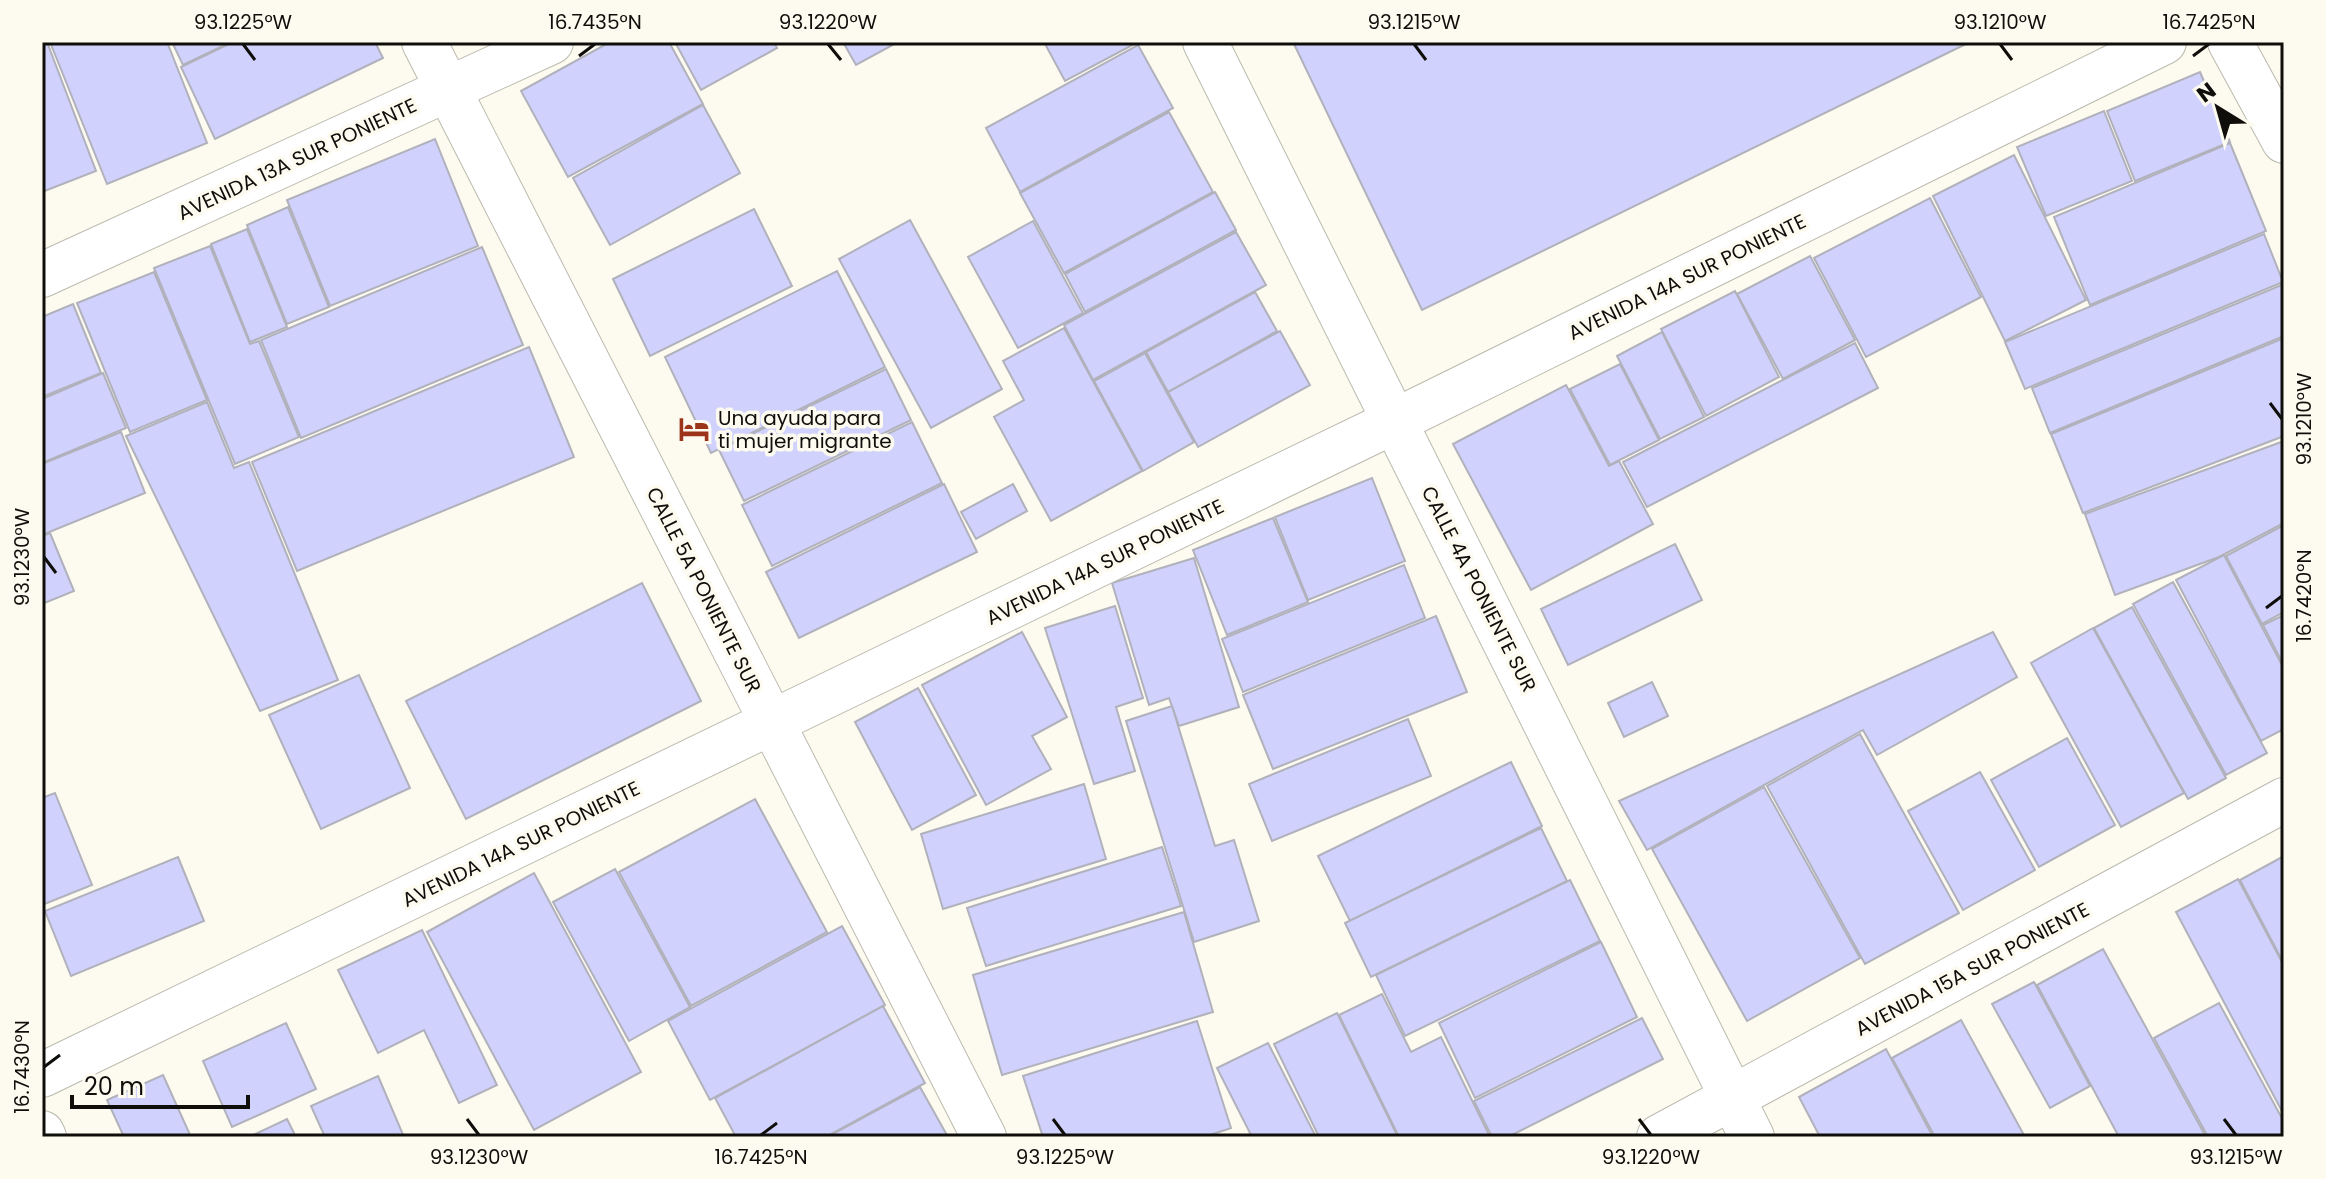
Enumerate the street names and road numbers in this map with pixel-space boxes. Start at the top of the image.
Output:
street label: AVENIDA 13A SUR PONIENTE [173,91,421,227]
street label: AVENIDA 14A SUR PONIENTE [1563,207,1811,347]
street label: CALLE 4A PONIENTE SUR [1415,481,1543,697]
street label: CALLE 5A PONIENTE SUR [640,482,768,698]
street label: AVENIDA 14A SUR PONIENTE [981,492,1229,632]
street label: AVENIDA 14A SUR PONIENTE [397,774,645,914]
street label: AVENIDA 15A SUR PONIENTE [1850,895,2094,1043]

